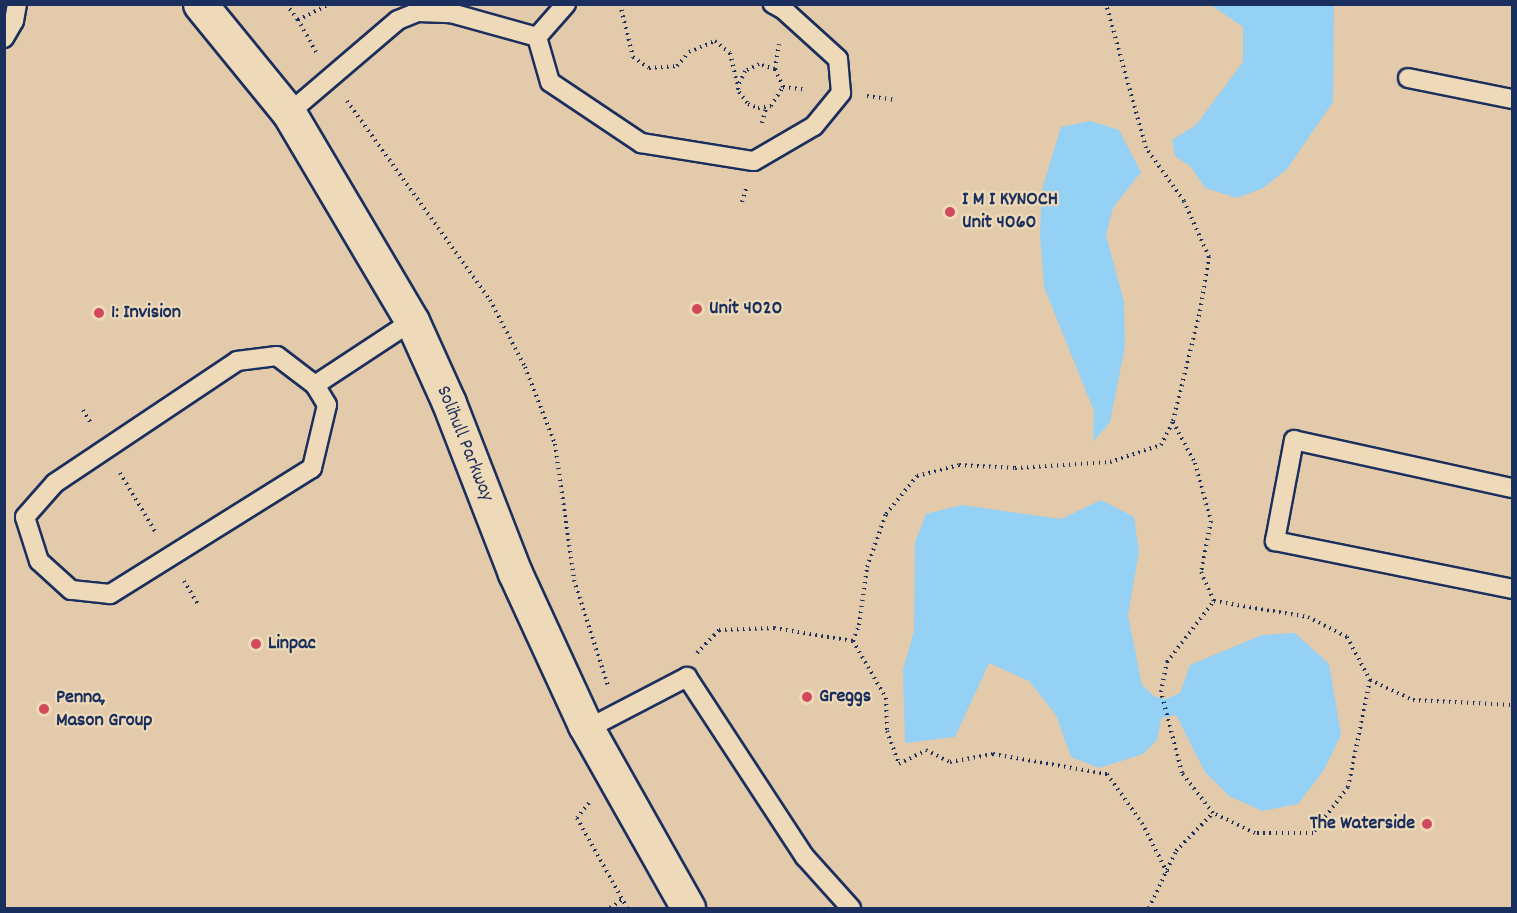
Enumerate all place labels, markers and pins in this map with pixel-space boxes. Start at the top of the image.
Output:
place label: I M I KYNOCH Unit 4060 [962,189,1058,236]
marker: I M I KYNOCH Unit 4060 [943,205,957,219]
place label: Unit 4020 [709,297,782,321]
place label: 1: Invision [111,301,181,325]
marker: Unit 4020 [690,302,704,316]
marker: 1: Invision [92,306,106,320]
place label: Linpac [268,632,316,656]
marker: Linpac [249,637,263,651]
place label: Greggs [819,685,871,709]
place label: Penna, Mason Group [56,686,152,733]
marker: Greggs [800,690,814,704]
marker: Penna, Mason Group [37,702,51,716]
place label: The Waterside [1310,812,1415,836]
marker: The Waterside [1420,817,1434,831]

